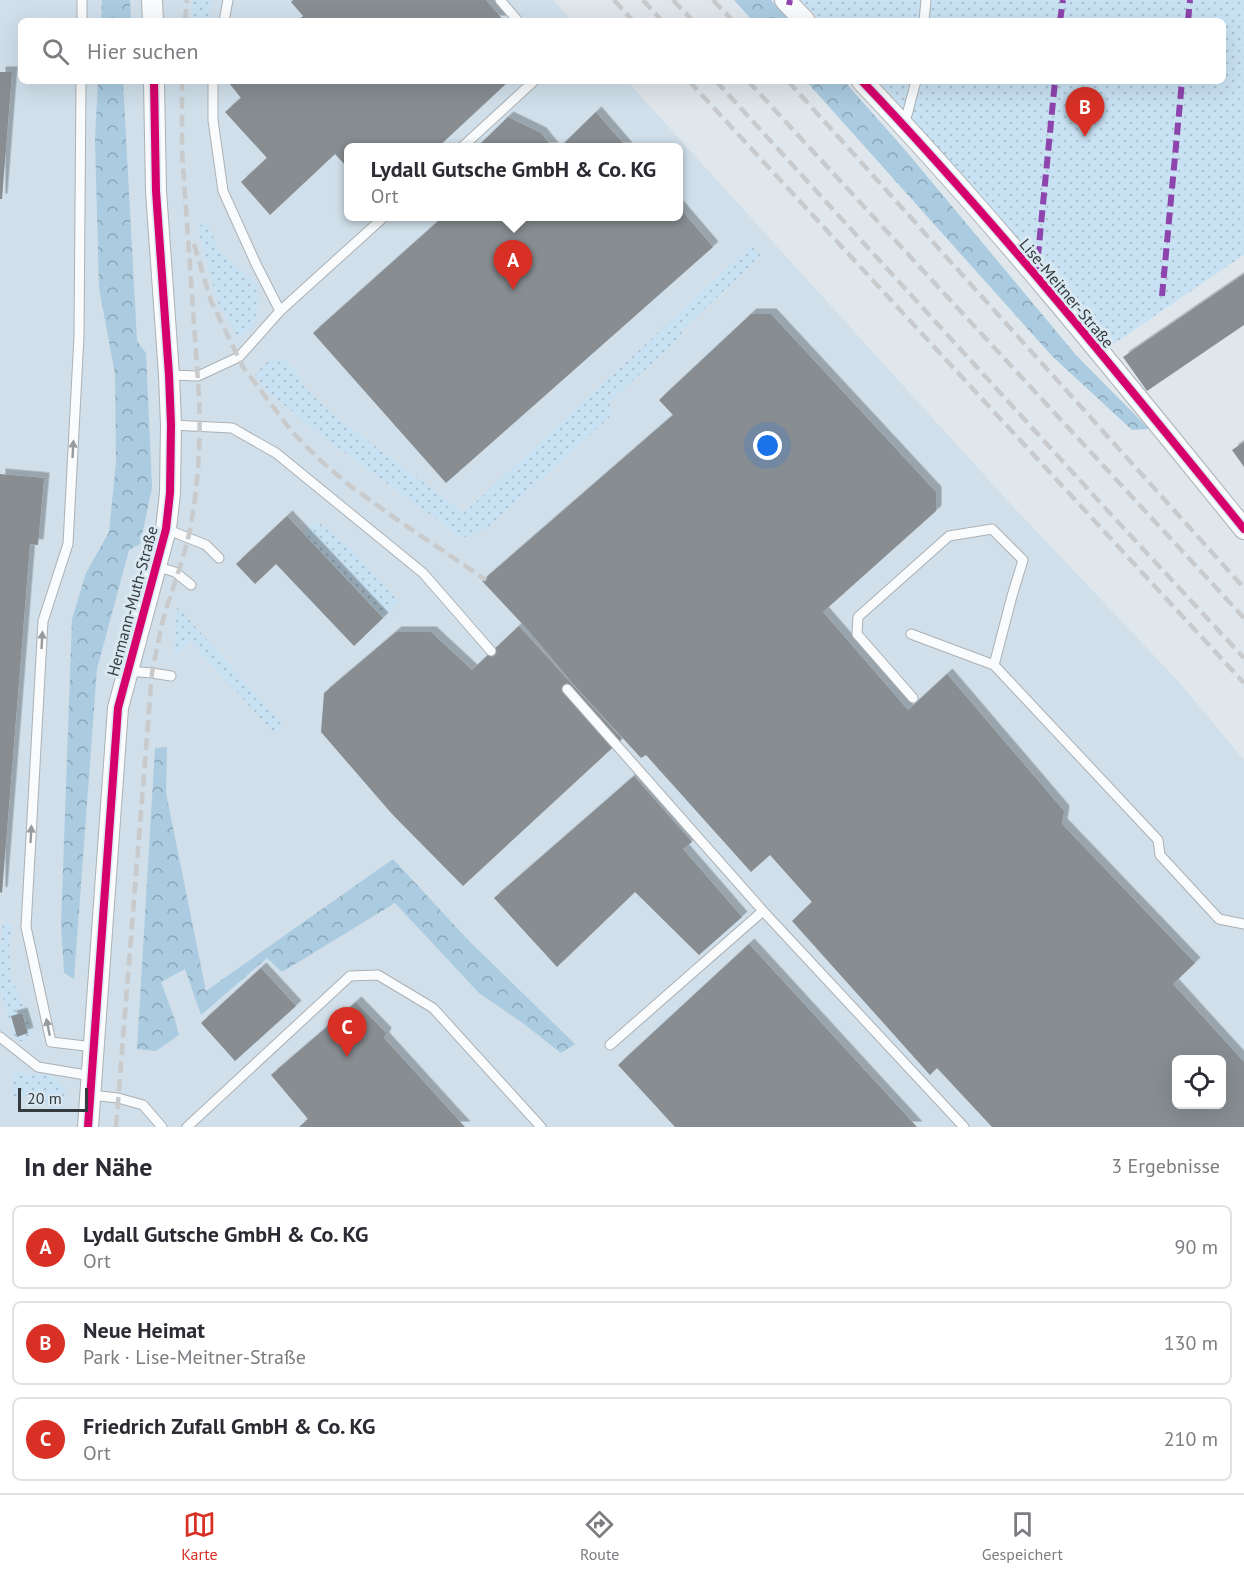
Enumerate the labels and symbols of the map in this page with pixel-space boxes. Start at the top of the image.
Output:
pin: B [1066,88,1104,137]
street label: Lise-Meitner-Straße [1015,234,1119,352]
pin: A [494,240,532,290]
your location [753,431,782,460]
one-way arrow [69,439,78,458]
street label: Hermann-Muth-Straße [102,524,162,678]
one-way arrow [38,630,47,649]
one-way arrow [27,825,36,844]
pin: C [328,1008,366,1057]
one-way arrow [43,1017,52,1036]
scale bar [18,1085,88,1112]

